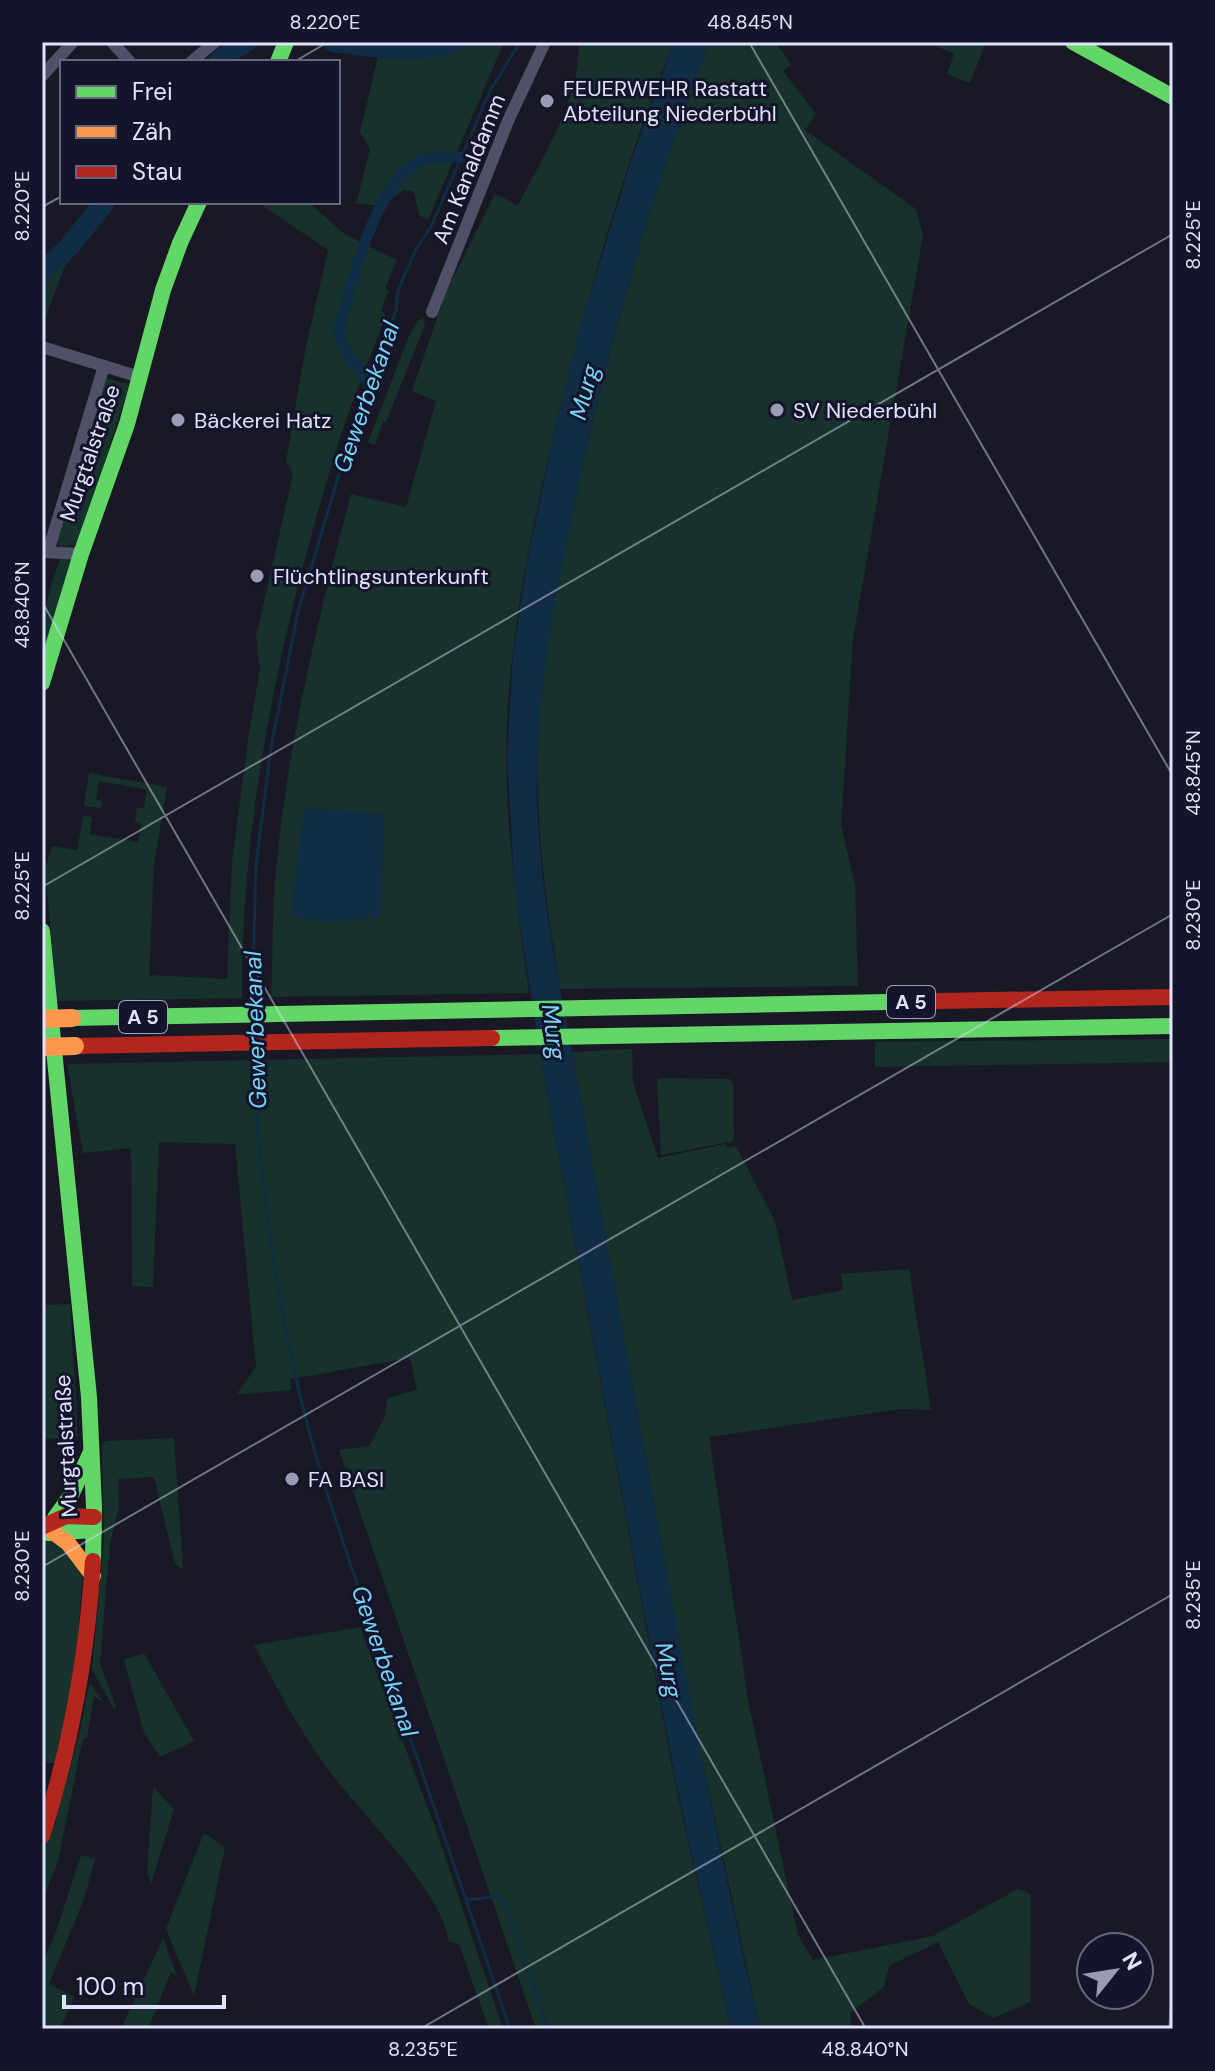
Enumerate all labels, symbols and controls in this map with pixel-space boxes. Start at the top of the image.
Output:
text: 8.220°E [290,9,360,35]
text: 48.845°N [707,9,793,35]
legend [60,60,340,204]
place label: FEUERWEHR Rastatt Abteilung Niederbühl [563,74,777,128]
text: Frei [132,76,173,107]
street label: Am Kanaldamm [426,90,512,248]
marker: FEUERWEHR Rastatt Abteilung Niederbühl [538,92,556,110]
text: Zäh [132,116,172,147]
text: Stau [132,156,182,187]
text: 8.220°E [9,171,35,241]
text: 8.225°E [1180,200,1206,270]
water label: Gewerbekanal [326,317,407,477]
water label: Murg [562,360,606,423]
street label: Murgtalstraße [53,381,127,525]
place label: SV Niederbühl [793,396,937,425]
marker: SV Niederbühl [768,401,786,419]
place label: Bäckerei Hatz [194,406,331,435]
marker: Bäckerei Hatz [169,411,187,429]
text: 48.840°N [9,562,35,648]
place label: Flüchtlingsunterkunft [273,562,489,591]
marker: Flüchtlingsunterkunft [248,567,266,585]
text: 48.845°N [1180,730,1206,816]
text: 8.225°E [9,851,35,921]
text: 8.230°E [1180,879,1206,951]
water label: Gewerbekanal [237,950,273,1110]
road number: A 5 [887,986,935,1018]
road number: A 5 [119,1001,167,1033]
water label: Murg [535,1002,573,1063]
street label: Murgtalstraße [48,1374,84,1518]
place label: FA BASI [308,1465,384,1494]
marker: FA BASI [283,1470,301,1488]
text: 8.230°E [9,1530,35,1602]
text: 8.235°E [1180,1560,1206,1630]
water label: Gewerbekanal [345,1581,426,1741]
water label: Murg [648,1639,690,1701]
north arrow [1075,1931,1155,2011]
text: N [1115,1947,1148,1975]
scale bar [64,1959,224,2009]
text: 100 m [76,1971,144,2002]
text: 8.235°E [388,2036,458,2062]
text: 48.840°N [822,2036,908,2062]

